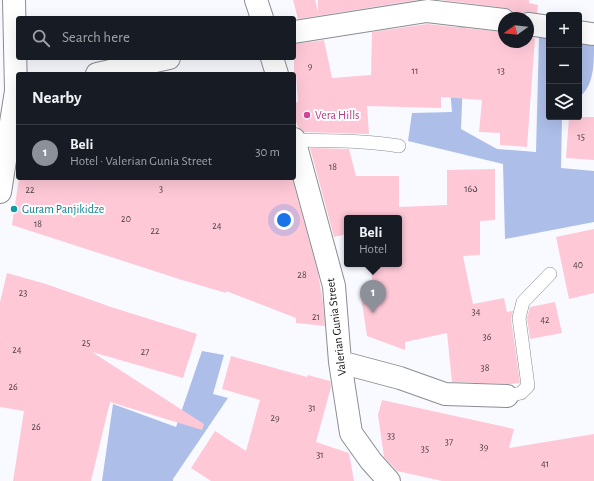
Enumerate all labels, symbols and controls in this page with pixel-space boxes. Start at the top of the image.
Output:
north arrow [498,12,534,48]
map controls [546,12,582,120]
button: + [546,12,582,48]
search box [16,16,296,60]
icon: search [30,27,52,49]
text: Search here [62,30,130,45]
button: − [546,48,582,84]
house number: 9 [308,61,313,71]
house number: 11 [412,66,418,76]
house number: 13 [497,66,505,76]
button: layers [546,84,582,120]
text: Nearby [32,89,82,106]
place label: Vera Hills [315,109,360,121]
marker: Vera Hills [302,110,312,120]
house number: 15 [577,132,585,142]
text: Beli [70,137,93,152]
text: 1 [43,146,47,159]
text: 30 m [255,146,280,159]
text: Hotel · Valerian Gunia Street [70,155,212,168]
house number: 18 [329,162,337,172]
house number: 3 [159,184,163,194]
house number: 16ა [464,184,478,194]
house number: 22 [25,185,35,195]
place label: Guram Panjikidze [22,203,104,216]
marker: Guram Panjikidze [9,204,19,214]
your location [274,210,294,230]
house number: 20 [121,214,131,224]
popup [344,215,402,267]
house number: 18 [34,219,42,229]
house number: 24 [212,221,222,231]
text: Beli [359,225,382,240]
house number: 22 [150,226,160,236]
text: Hotel [359,243,387,256]
house number: 40 [573,260,583,270]
house number: 28 [297,270,307,280]
street label: Valerian Gunia Street [324,277,348,377]
pin: 1 [360,280,386,313]
house number: 23 [19,288,27,298]
house number: 34 [472,307,481,317]
house number: 21 [312,312,320,322]
house number: 42 [540,315,550,325]
house number: 36 [483,332,492,342]
house number: 25 [82,338,90,348]
house number: 24 [12,345,22,355]
house number: 27 [141,347,149,357]
house number: 38 [481,363,490,373]
house number: 26 [8,382,18,392]
house number: 31 [308,403,316,413]
house number: 29 [270,413,280,423]
house number: 26 [31,422,41,432]
house number: 33 [387,431,395,441]
house number: 37 [445,437,453,447]
house number: 39 [480,442,489,452]
house number: 35 [421,444,429,454]
house number: 31 [316,450,324,460]
house number: 41 [541,459,549,469]

